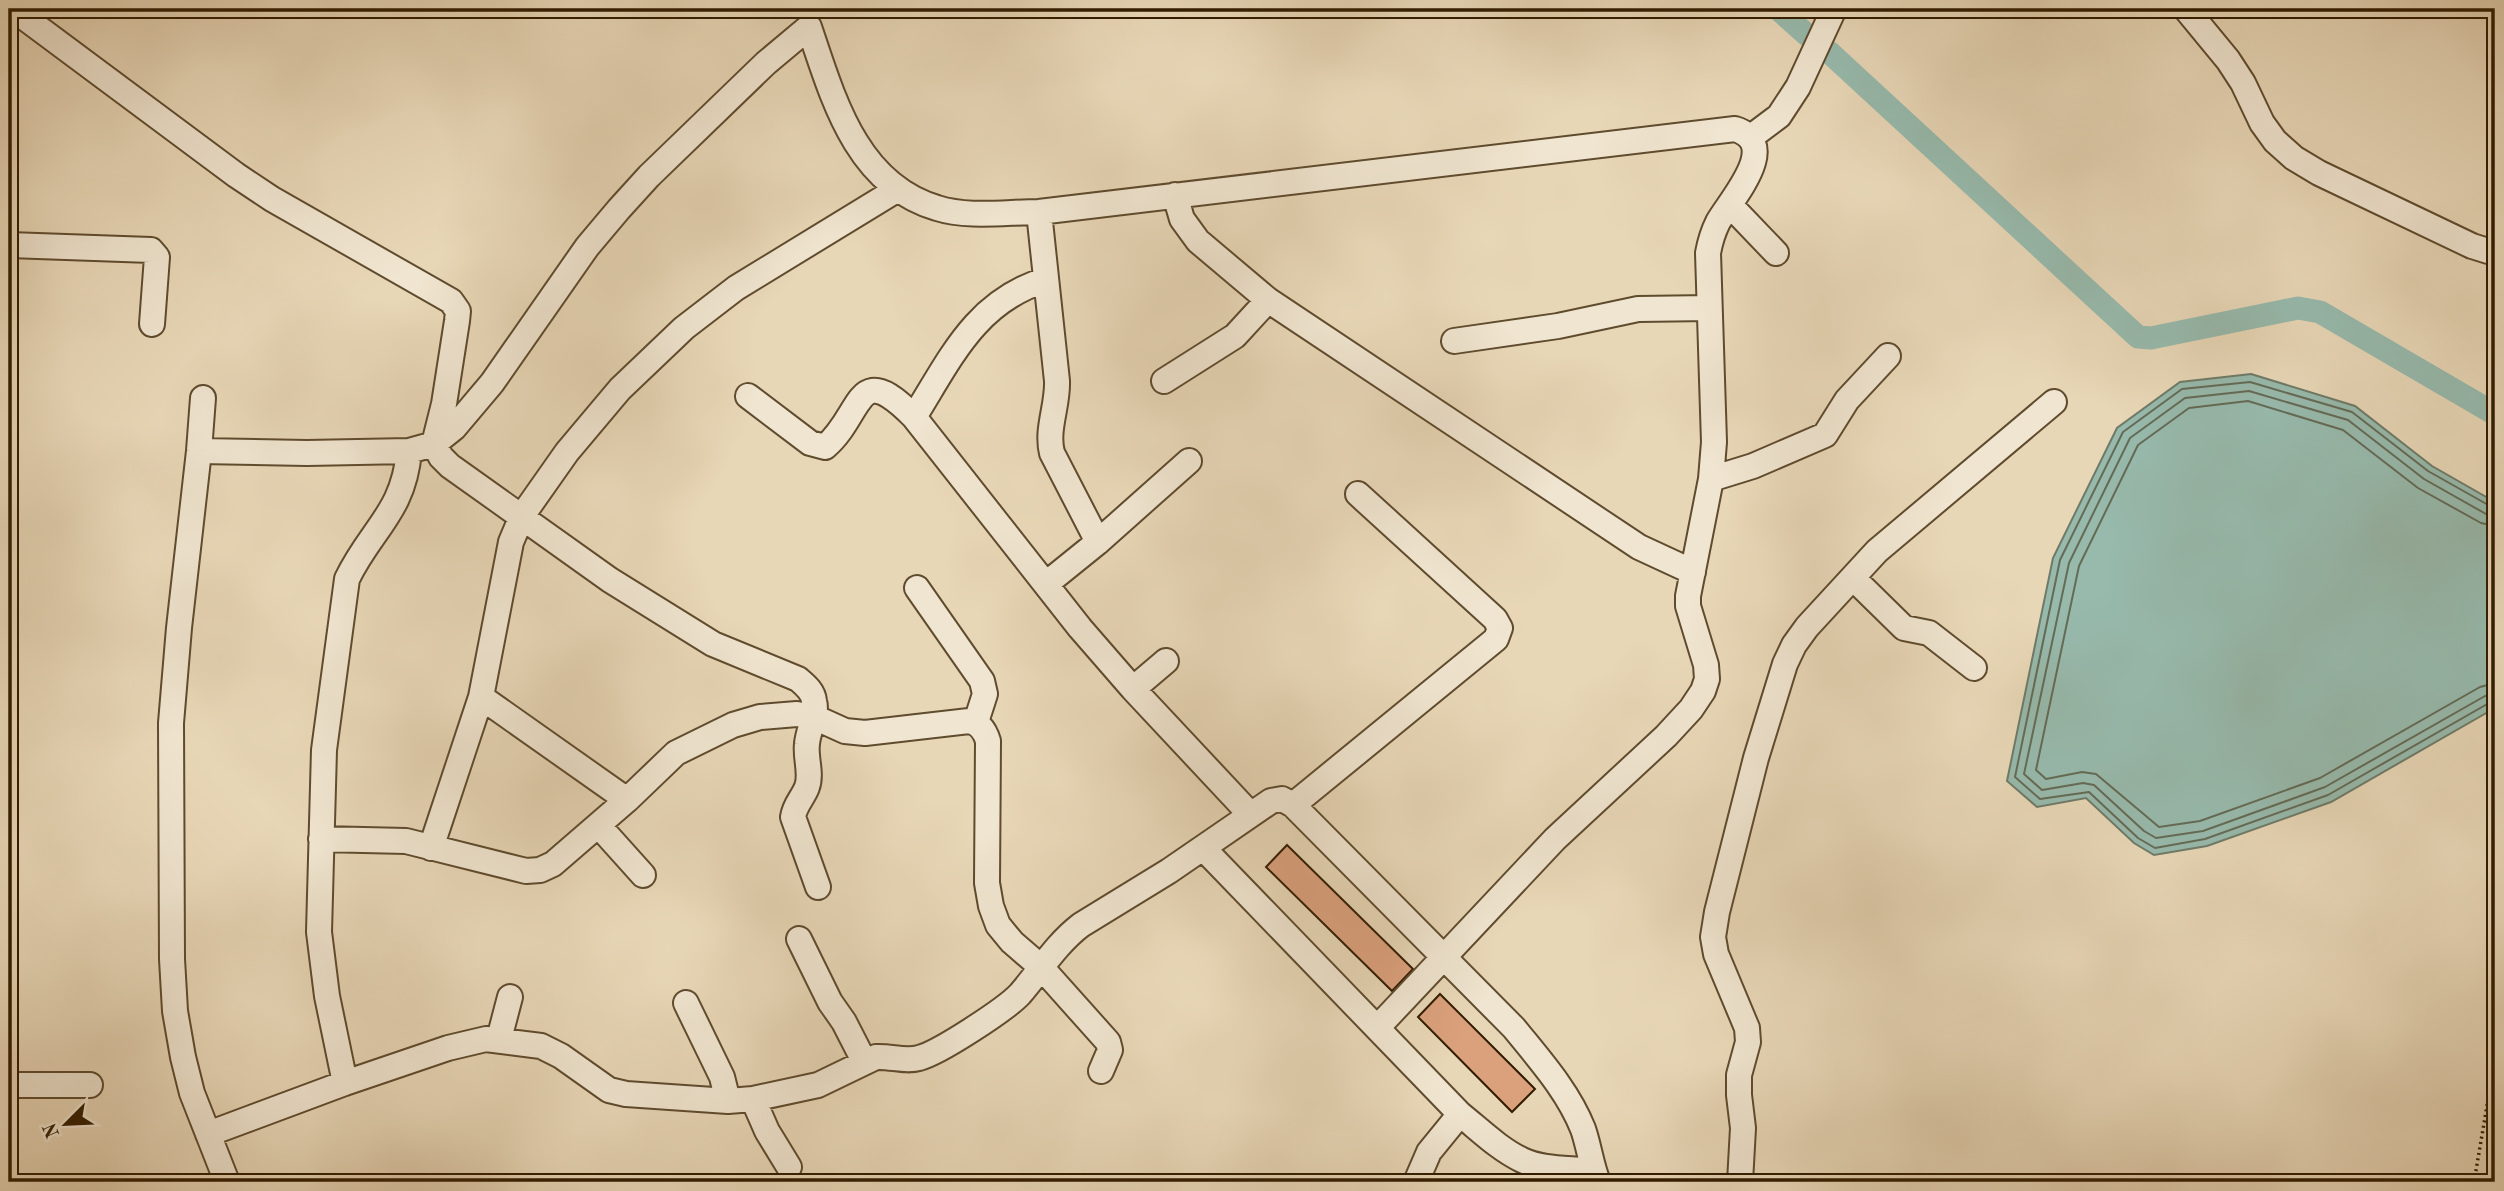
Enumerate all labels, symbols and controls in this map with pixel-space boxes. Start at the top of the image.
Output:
north arrow [32,1090,102,1160]
text: N [41,1119,64,1140]

